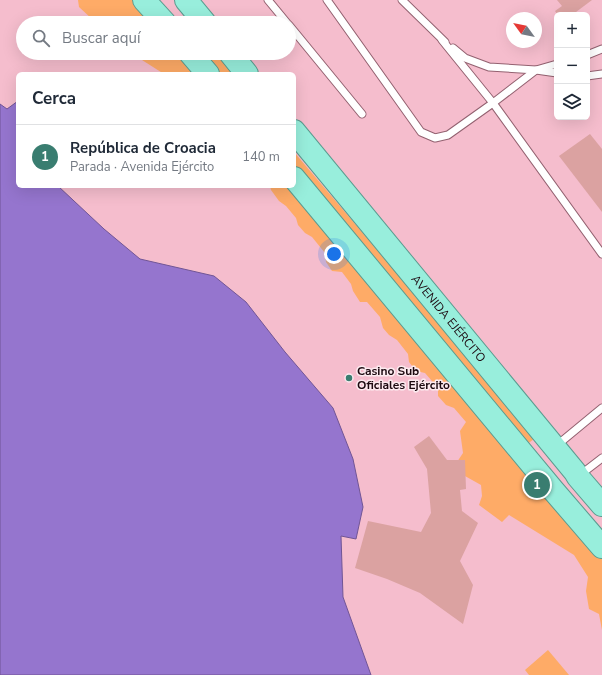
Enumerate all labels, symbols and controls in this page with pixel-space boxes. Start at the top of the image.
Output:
north arrow [506,12,542,48]
map controls [554,12,590,120]
button: + [554,12,590,48]
search box [16,16,296,60]
icon: search [30,27,52,49]
text: Buscar aquí [62,28,140,48]
button: − [554,48,590,84]
button: layers [554,84,590,120]
text: Cerca [32,87,76,110]
text: República de Croacia [70,138,216,158]
text: 1 [41,148,49,166]
text: 140 m [242,148,280,166]
text: Parada · Avenida Ejército [70,158,214,176]
your location [324,244,344,264]
street label: AVENIDA EJÉRCITO [408,271,489,366]
place label: Casino Sub Oficiales Ejército [357,363,450,393]
marker: Casino Sub Oficiales Ejército [344,373,354,383]
pin: 1 [524,470,550,500]

